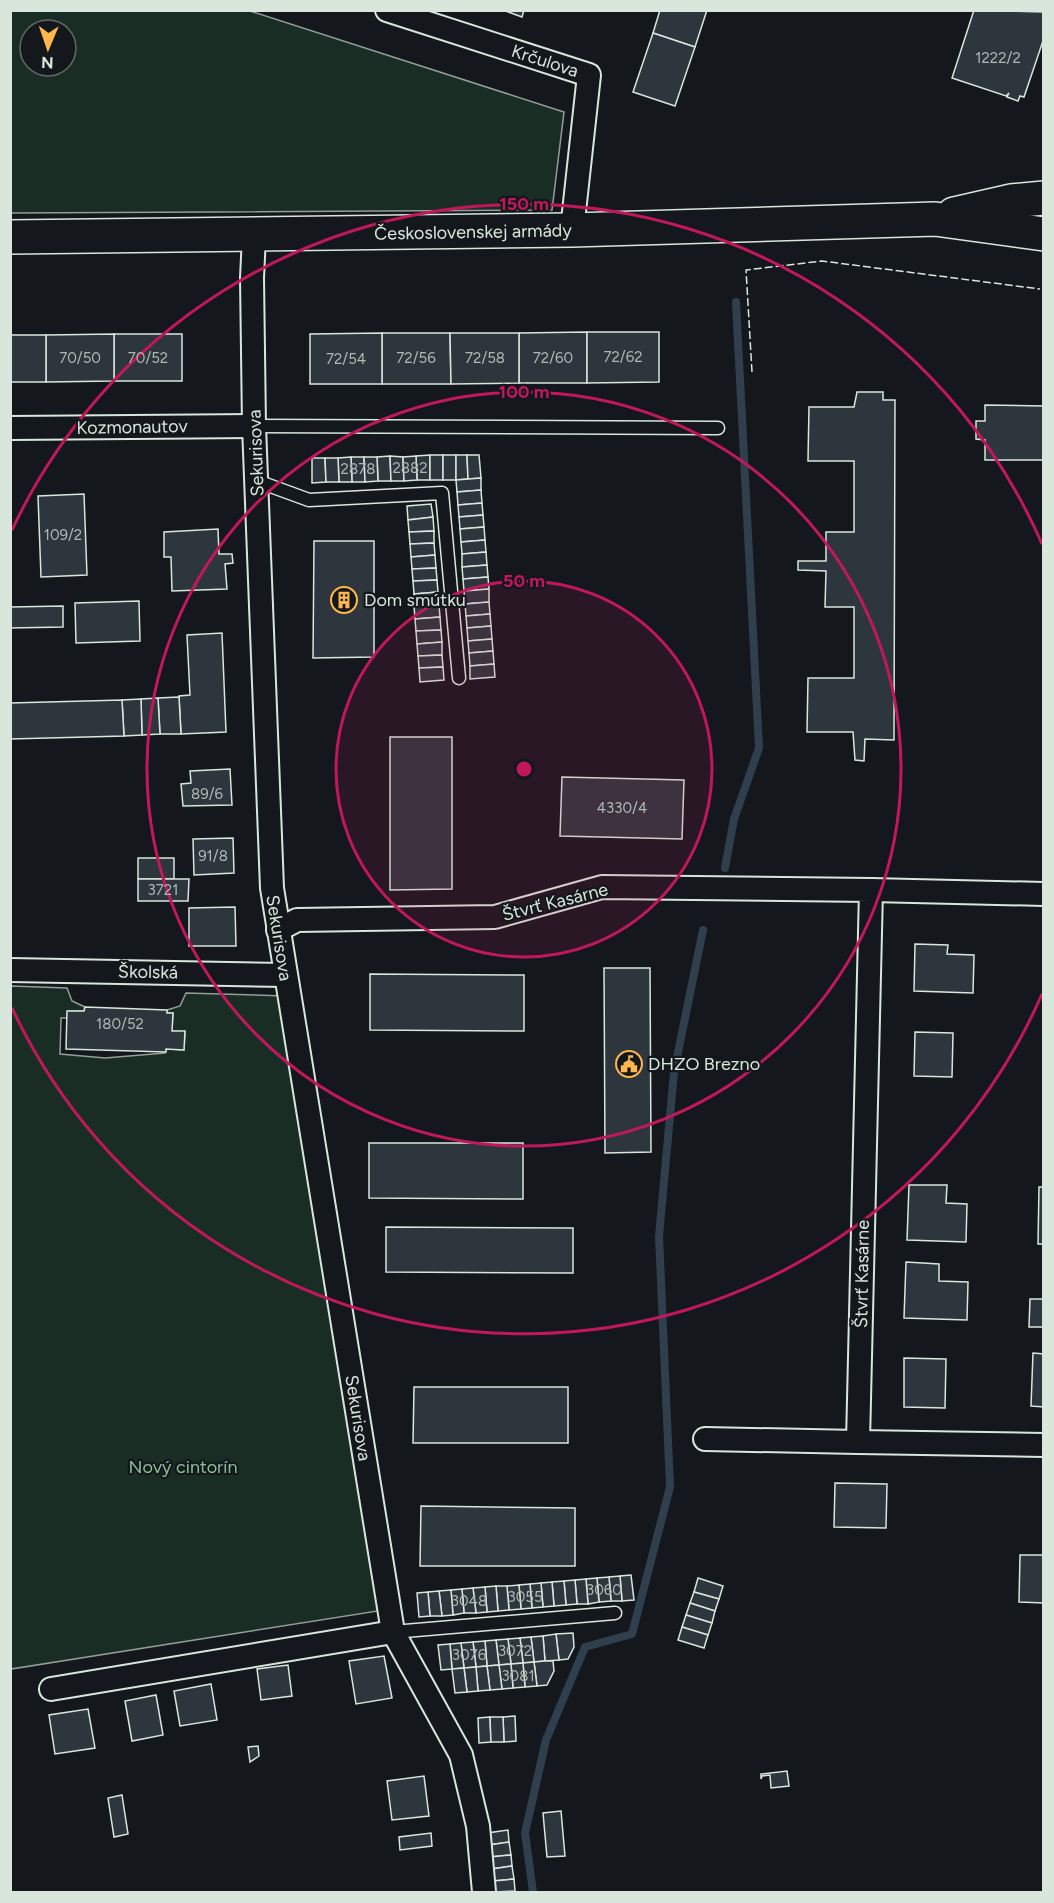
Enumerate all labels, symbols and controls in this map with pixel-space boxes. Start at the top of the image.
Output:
north arrow [18,18,78,78]
street label: Krčulova [509,40,581,82]
house number: 1222/2 [975,49,1021,67]
text: N [41,53,54,72]
text: 150 m [499,193,549,215]
street label: Československej armády [374,219,572,245]
house number: 72/62 [603,348,643,366]
house number: 70/50 [59,349,101,367]
house number: 70/52 [128,349,168,367]
house number: 72/56 [396,349,436,367]
house number: 72/58 [465,349,505,367]
house number: 72/60 [533,349,573,367]
house number: 72/54 [326,350,366,368]
text: 100 m [499,381,549,403]
street label: Sekurisova [243,409,269,497]
street label: Kozmonautov [76,415,189,439]
house number: 2882 [392,459,428,477]
house number: 2878 [341,460,375,478]
house number: 109/2 [44,526,82,544]
text: 50 m [503,570,545,592]
building icon: Dom smútku [329,585,359,615]
place label: Dom smútku [364,589,466,611]
centre of rings [514,759,534,779]
house number: 89/6 [191,785,224,803]
house number: 4330/4 [597,799,647,817]
house number: 91/8 [198,847,228,865]
street label: Štvrť Kasárne [500,878,610,926]
house number: 3721 [148,881,178,899]
street label: Sekurisova [261,893,297,983]
street label: Školská [118,960,178,984]
house number: 180/52 [96,1015,144,1033]
public building icon: DHZO Brezno [614,1049,644,1079]
place label: DHZO Brezno [648,1053,760,1075]
street label: Štvrť Kasárne [850,1220,874,1328]
street label: Sekurisova [340,1373,376,1463]
park label: Nový cintorín [129,1456,237,1478]
house number: 3060 [586,1581,622,1599]
house number: 3055 [507,1588,543,1606]
house number: 3048 [451,1592,487,1610]
house number: 3072 [498,1642,532,1660]
house number: 3076 [452,1646,487,1664]
house number: 3081 [501,1667,535,1685]

